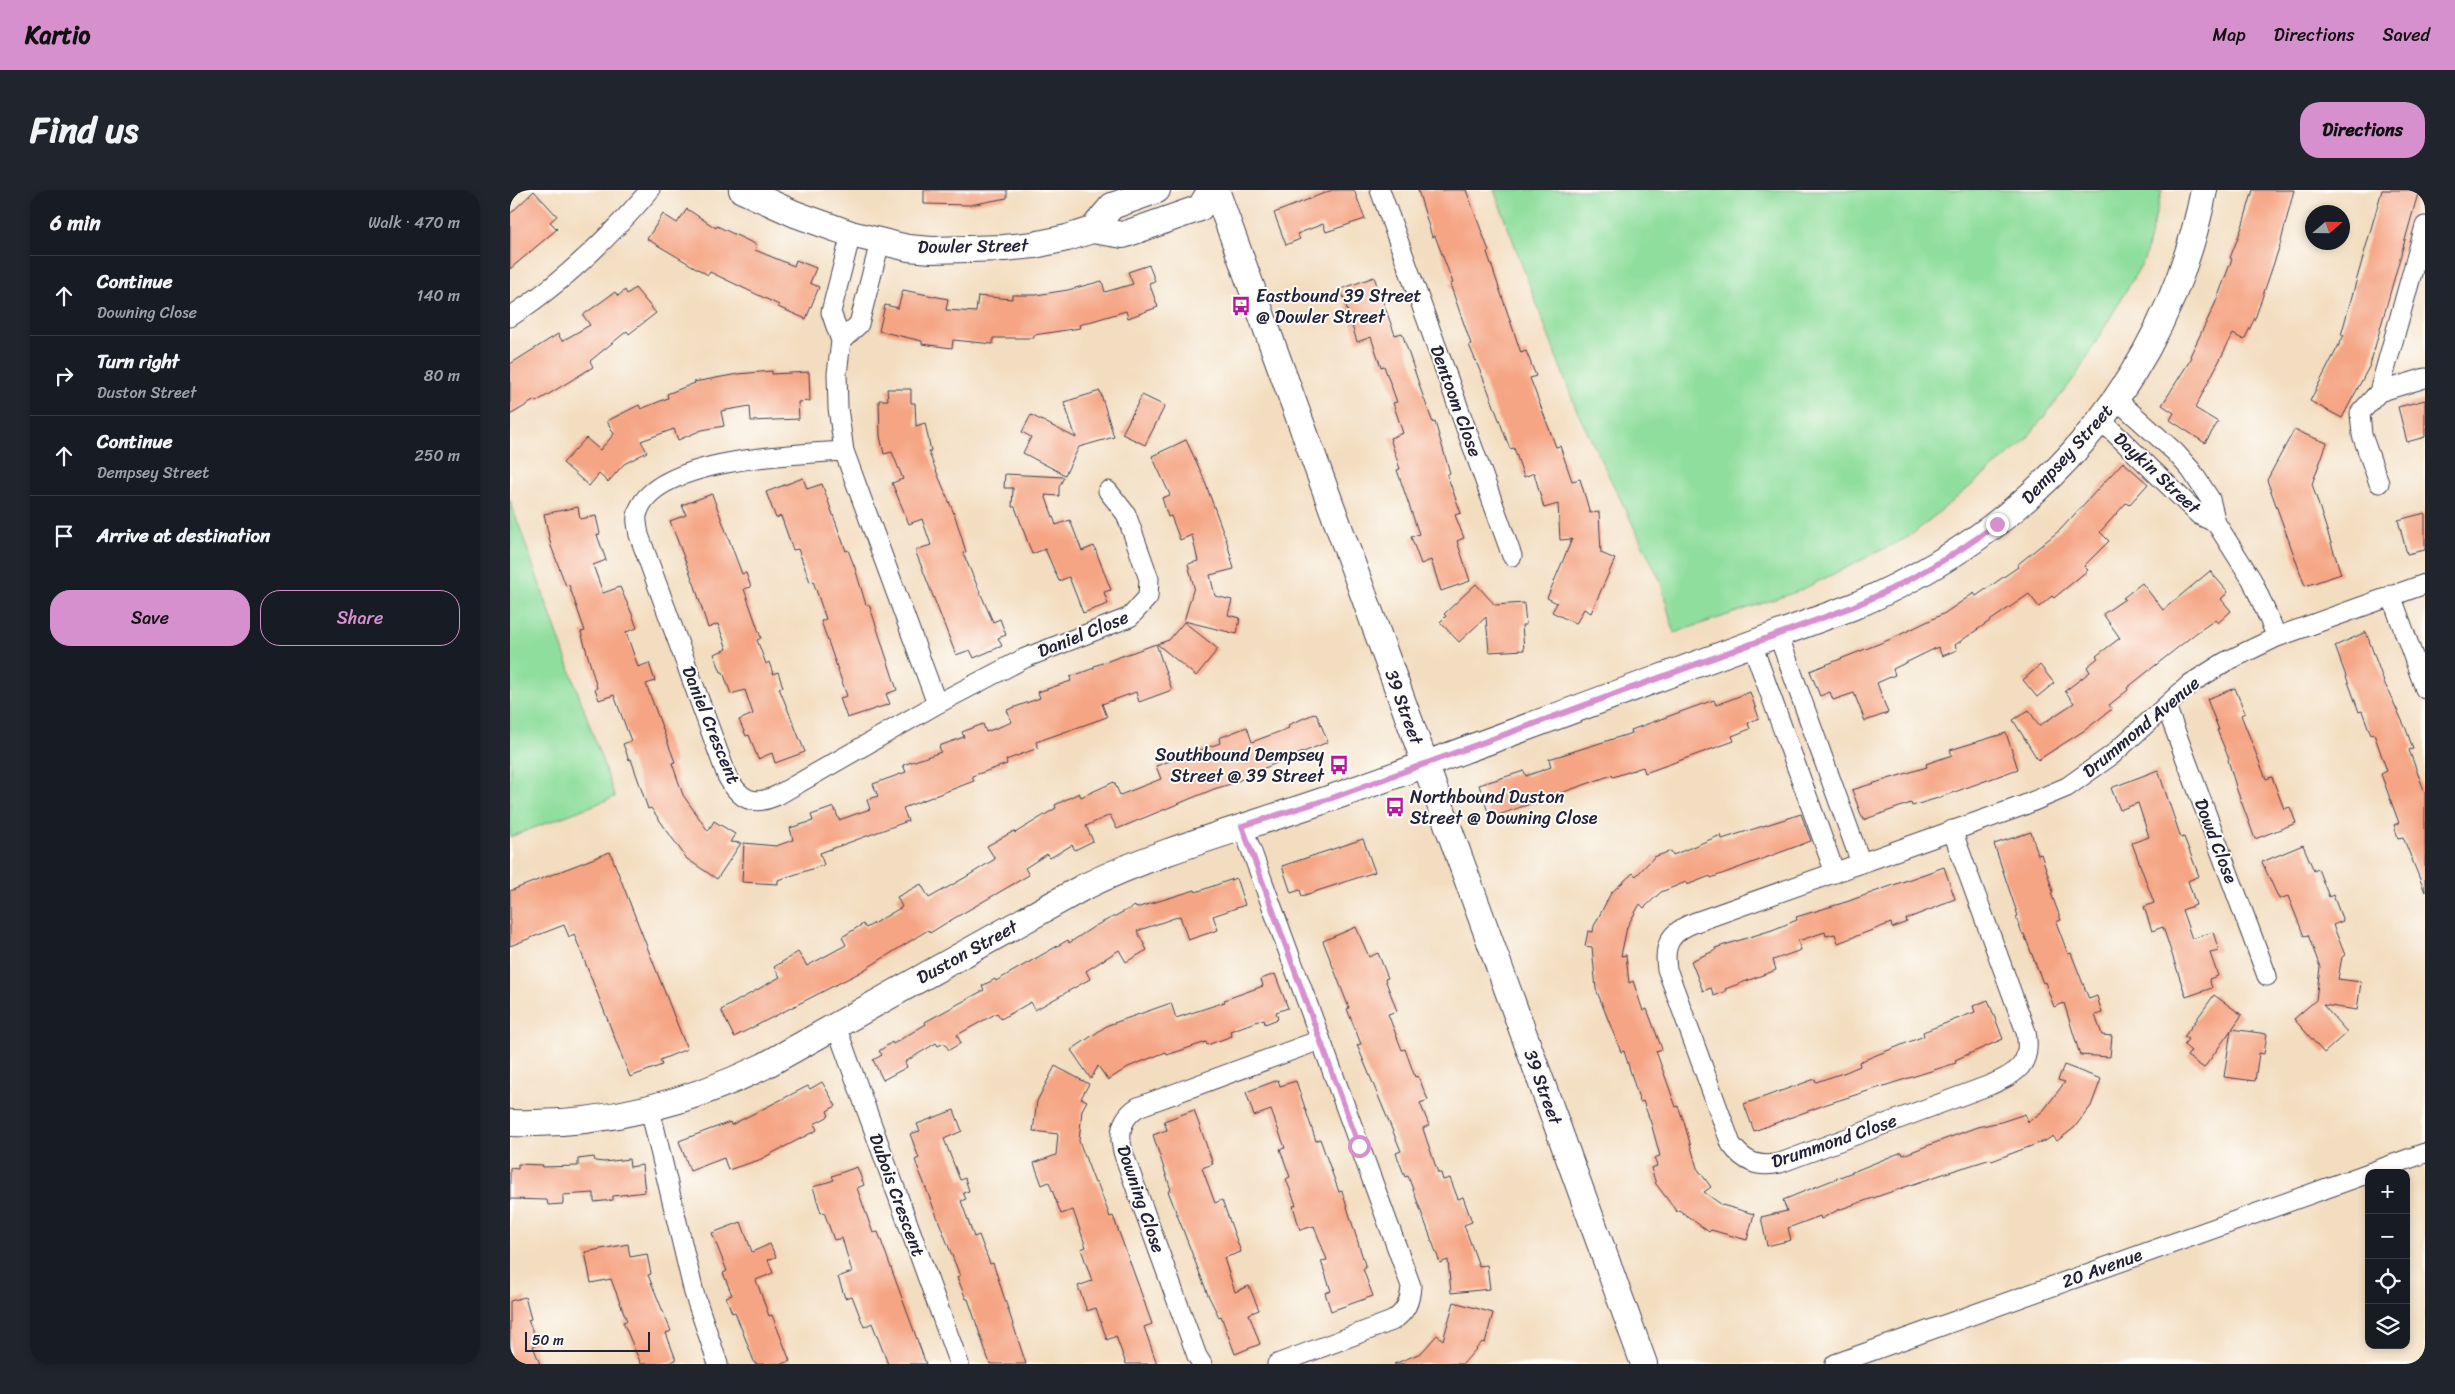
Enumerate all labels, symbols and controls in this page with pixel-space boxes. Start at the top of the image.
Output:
text: Kartio [25,14,90,56]
text: Map [2213,19,2246,51]
text: Directions [2274,19,2355,51]
text: Saved [2383,19,2430,51]
text: Find us [30,99,138,161]
button: Directions [2300,102,2425,158]
text: 6 min [50,204,101,242]
north arrow [2305,205,2350,250]
text: Walk · 470 m [368,208,460,237]
street label: Dowler Street [917,229,1029,263]
text: Continue [97,265,173,298]
place label: Eastbound 39 Street @ Dowler Street [1256,280,1421,333]
text: 140 m [417,281,460,310]
icon: ahead [50,282,78,310]
bus stop icon: Eastbound 39 Street @ Dowler Street [1230,295,1252,317]
text: Downing Close [97,298,197,327]
street label: Dentoom Close [1421,340,1491,462]
text: Turn right [97,345,179,378]
text: 80 m [424,361,460,390]
icon: right [50,362,78,390]
text: Duston Street [97,378,196,407]
street label: Dempsey Street [2013,396,2121,512]
street label: Daykin Street [2106,424,2209,523]
text: Continue [97,425,173,458]
text: 250 m [414,441,460,470]
icon: ahead [50,442,78,470]
text: Dempsey Street [97,458,209,487]
route end [1986,513,2009,536]
text: Arrive at destination [97,519,270,552]
icon: arrive [50,522,78,550]
button: Save [50,590,250,646]
button: Share [260,590,460,646]
street label: Daniel Close [1033,601,1133,667]
street label: Daniel Crescent [673,661,749,789]
street label: 39 Street [1376,665,1433,750]
street label: Drummond Avenue [2075,668,2207,786]
place label: Southbound Dempsey Street @ 39 Street [1155,739,1325,792]
bus stop icon: Southbound Dempsey Street @ 39 Street [1328,754,1350,776]
place label: Northbound Duston Street @ Downing Close [1410,781,1598,834]
street label: Dowd Close [2185,794,2247,889]
bus stop icon: Northbound Duston Street @ Downing Close [1384,796,1406,818]
street label: Duston Street [910,911,1024,993]
street label: 39 Street [1515,1045,1572,1130]
street label: Drummond Close [1767,1105,1901,1177]
street label: Dubois Crescent [860,1129,934,1261]
route start [1348,1135,1371,1158]
street label: Downing Close [1108,1141,1174,1257]
map controls [2365,1169,2410,1349]
button: + [2365,1169,2410,1214]
button: − [2365,1214,2410,1259]
street label: 20 Avenue [2057,1239,2147,1297]
button: locate [2365,1259,2410,1304]
button: layers [2365,1304,2410,1349]
text: 50 m [532,1328,564,1353]
scale bar [525,1329,650,1352]

